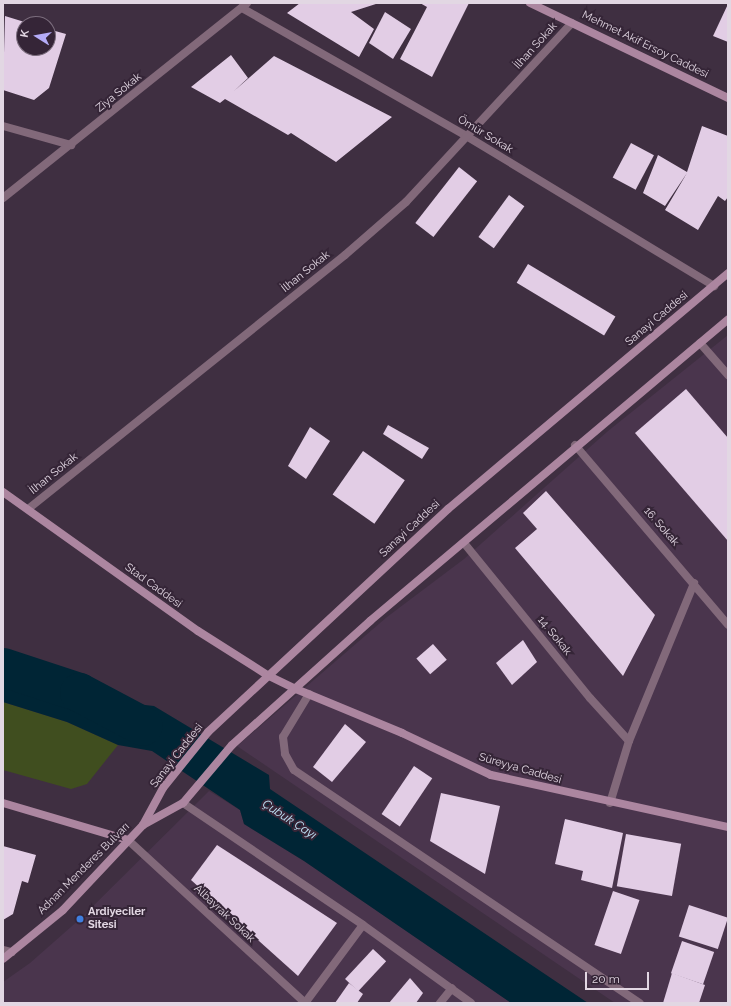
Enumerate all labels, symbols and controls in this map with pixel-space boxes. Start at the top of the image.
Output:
street label: Mehmet Akif Ersoy Caddesi [579,8,711,82]
north arrow [16,16,56,56]
street label: İlhan Sokak [512,20,560,72]
text: K [18,29,32,39]
street label: Ziya Sokak [94,71,144,115]
street label: Ömür Sokak [455,113,515,157]
street label: İlhan Sokak [279,249,333,295]
street label: Sanayi Caddesi [623,289,691,349]
street label: İlhan Sokak [27,451,81,497]
street label: Sanayi Caddesi [377,498,443,560]
street label: 16. Sokak [641,505,681,549]
street label: Stad Caddesi [122,561,184,611]
street label: 14. Sokak [534,614,574,658]
street label: Sanayi Caddesi [148,721,206,791]
street label: Süreyya Caddesi [477,751,563,787]
water label: Çubuk Çayı [259,797,319,843]
street label: Adnan Menderes Bulvarı [35,820,133,918]
street label: Albayrak Sokak [191,882,257,946]
place label: Ardiyeciler Sitesi [88,906,145,932]
marker: Ardiyeciler Sitesi [75,914,85,924]
scale bar [587,964,651,990]
text: 20 m [592,972,620,986]

